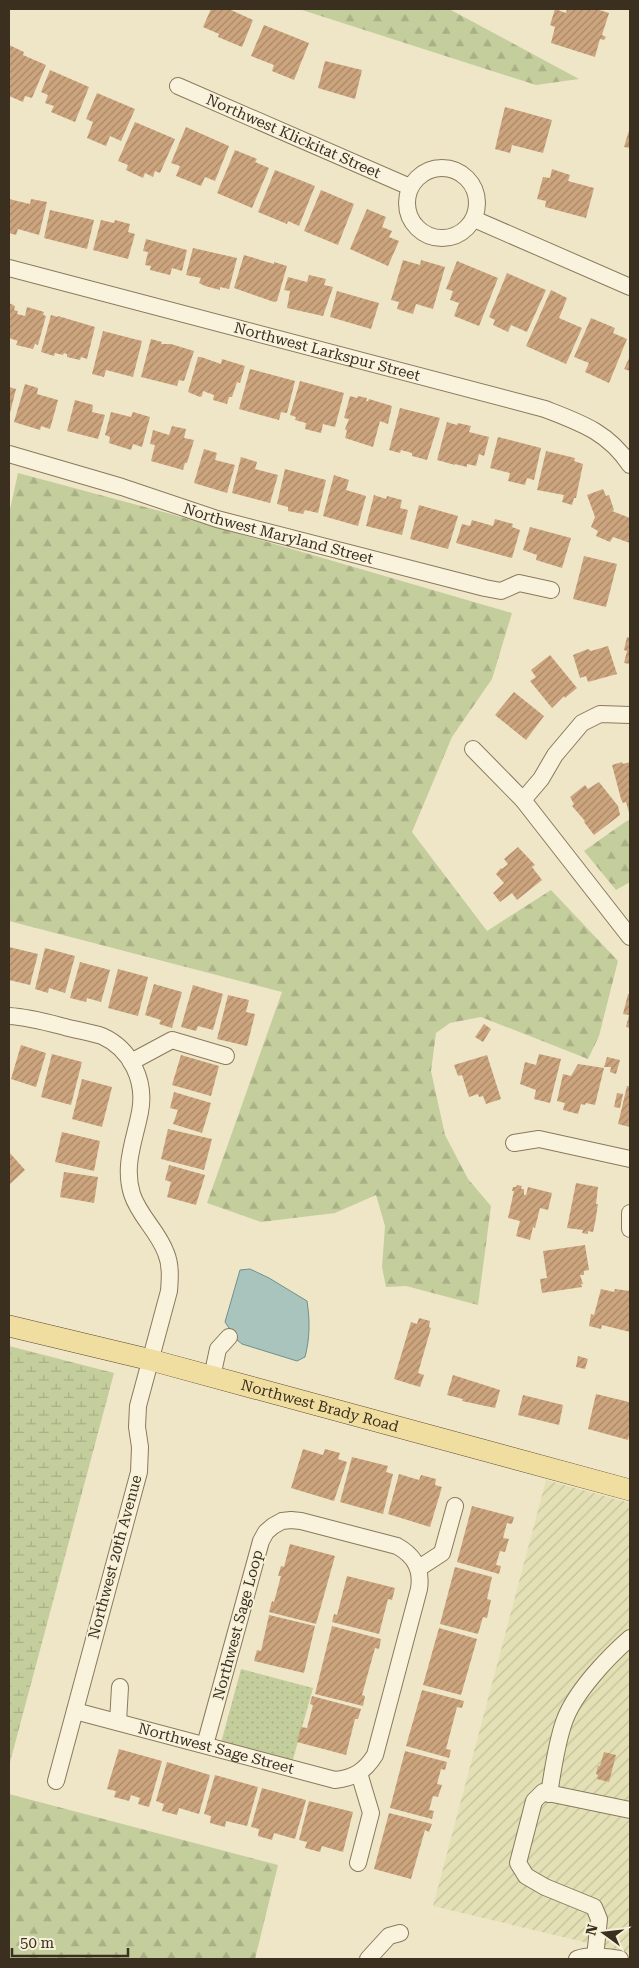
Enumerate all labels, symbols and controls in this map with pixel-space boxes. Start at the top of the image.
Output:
street label: Northwest Klickitat Street [203,90,384,182]
street label: Northwest Larkspur Street [232,319,423,385]
street label: Northwest Maryland Street [181,499,376,568]
street label: Northwest Brady Road [239,1376,401,1436]
street label: Northwest 20th Avenue [84,1473,146,1641]
street label: Northwest Sage Loop [209,1548,267,1702]
street label: Northwest Sage Street [136,1719,296,1778]
north arrow [579,1908,629,1958]
text: N [582,1922,601,1937]
scale bar [12,1926,129,1958]
text: 50 m [20,1934,55,1952]

